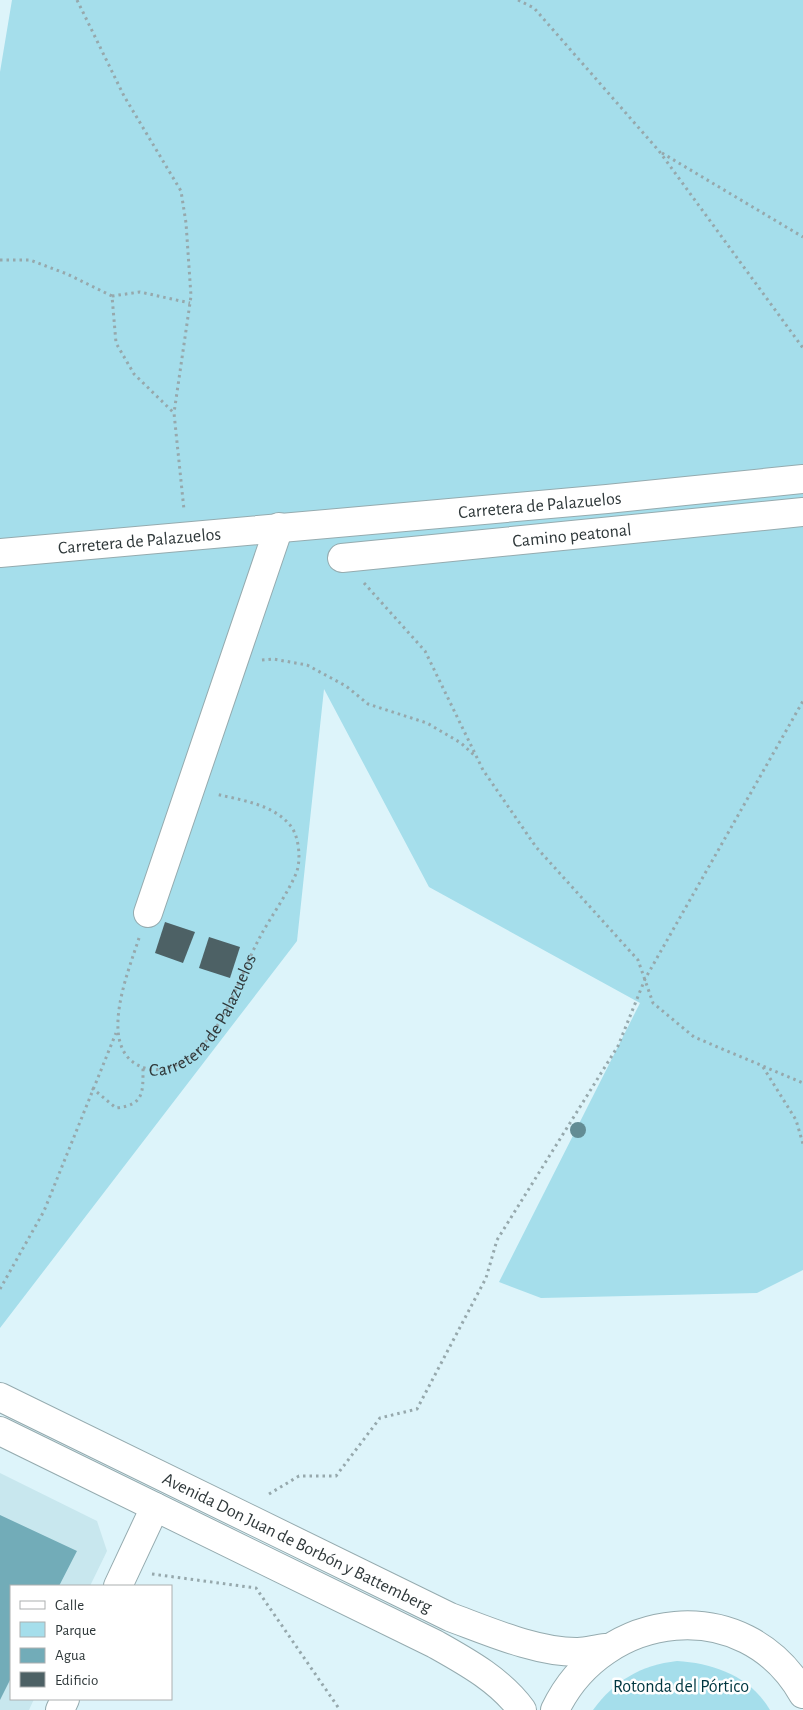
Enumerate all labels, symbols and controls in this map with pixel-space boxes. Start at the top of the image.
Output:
street label: Carretera de Palazuelos [458,490,622,522]
street label: Camino peatonal [512,521,632,551]
street label: Carretera de Palazuelos [57,525,222,558]
street label: Carretera de Palazuelos [149,952,260,1080]
street label: Avenida Don Juan de Borbón y Battemberg [159,1470,435,1617]
legend [10,1585,172,1700]
text: Calle [55,1598,84,1613]
text: Parque [55,1623,96,1638]
text: Agua [55,1648,86,1663]
text: Edificio [55,1673,98,1688]
park label: Rotonda del Pórtico [613,1678,749,1696]

